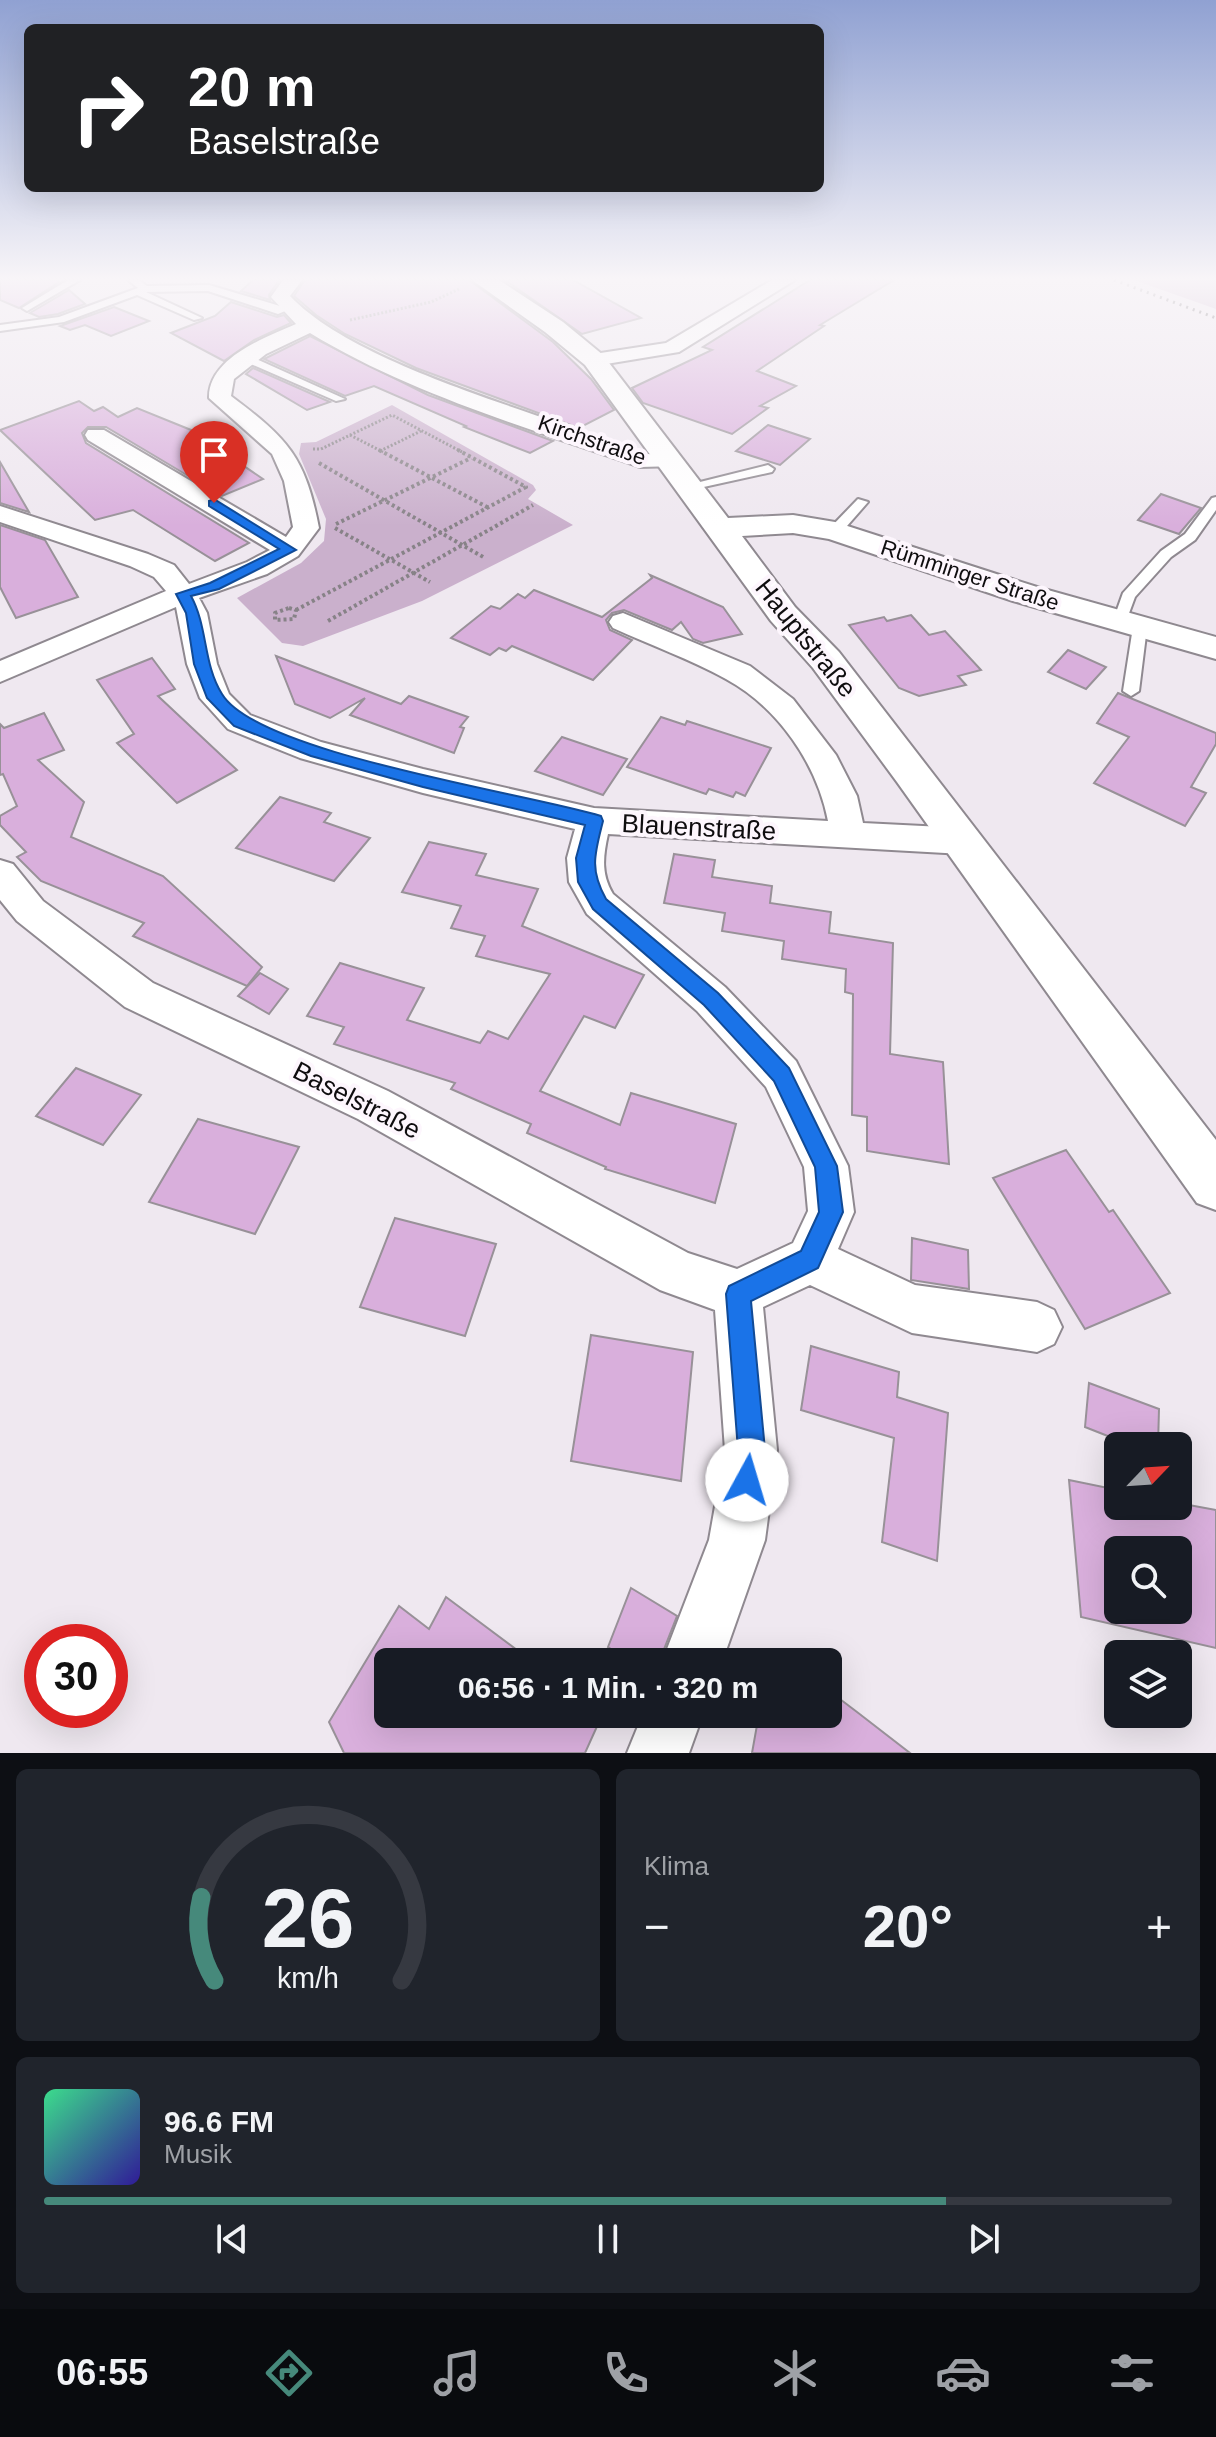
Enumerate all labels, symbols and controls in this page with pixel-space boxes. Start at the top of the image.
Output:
text: 20 m [188,55,316,118]
icon: right [56,56,160,160]
text: Baselstraße [188,121,380,162]
street label: Kirchstraße [535,410,649,470]
pin [180,421,248,503]
icon: arrive [192,433,236,477]
street label: Rümminger Straße [878,534,1062,616]
street label: Hauptstraße [749,573,863,703]
street label: Blauenstraße [621,808,777,846]
street label: Baselstraße [288,1055,426,1145]
north arrow [1104,1432,1192,1520]
map controls [1104,1432,1192,1728]
position arrow [705,1438,789,1522]
button: search [1104,1536,1192,1624]
speed limit sign: 30 [24,1624,128,1728]
button: layers [1104,1640,1192,1728]
text: 06:56 · 1 Min. · 320 m [458,1671,758,1704]
text: Klima [644,1851,709,1881]
text: 26 [262,1872,354,1965]
text: 20° [863,1893,953,1960]
text: − [644,1902,670,1951]
text: + [1146,1902,1172,1951]
text: km/h [277,1962,339,1994]
text: 96.6 FM [164,2105,274,2138]
text: Musik [164,2139,232,2169]
icon: previous [210,2217,254,2261]
icon: pause [586,2217,630,2261]
icon: next [962,2217,1006,2261]
icon: directions [261,2345,317,2401]
icon: music [429,2345,485,2401]
icon: phone [598,2345,654,2401]
icon: climate [767,2345,823,2401]
icon: car [935,2345,991,2401]
icon: filters [1104,2345,1160,2401]
text: 06:55 [56,2352,148,2393]

